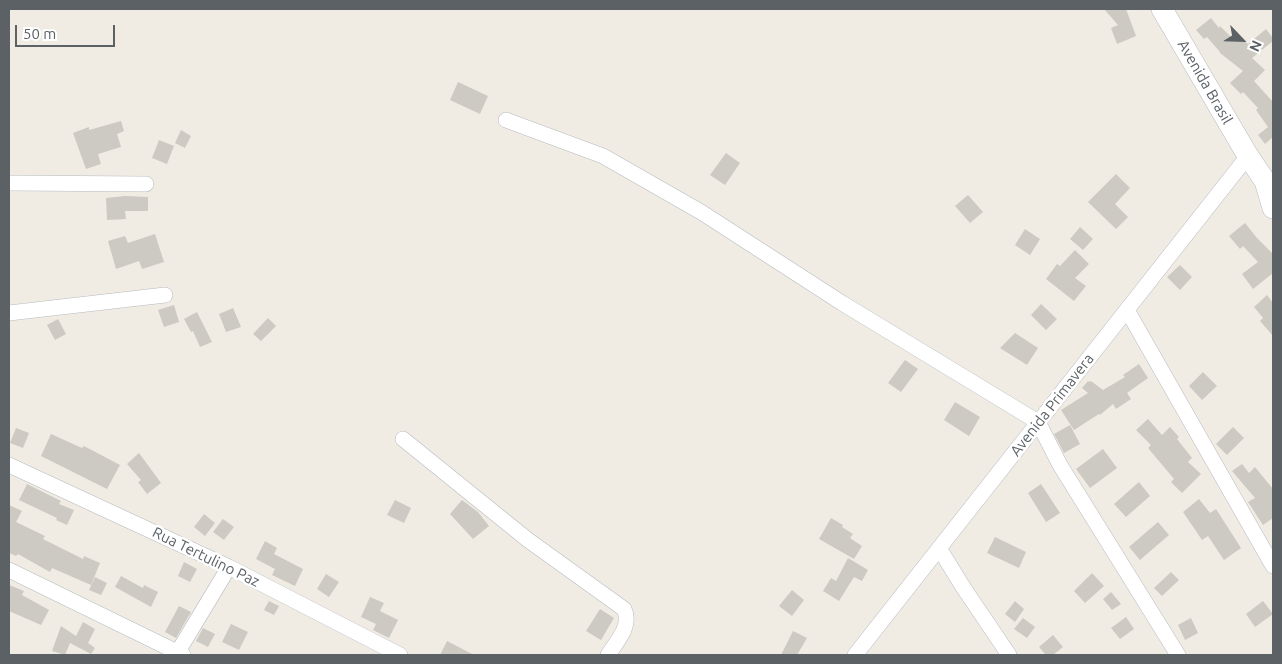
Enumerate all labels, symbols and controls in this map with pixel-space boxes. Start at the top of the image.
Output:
scale bar [18,15,118,47]
north arrow [1217,15,1267,65]
text: 50 m [23,25,56,42]
street label: Avenida Brasil [1174,37,1236,127]
text: N [1246,38,1265,54]
street label: Avenida Primavera [1006,350,1098,460]
street label: Rua Tertulino Paz [150,523,262,591]

